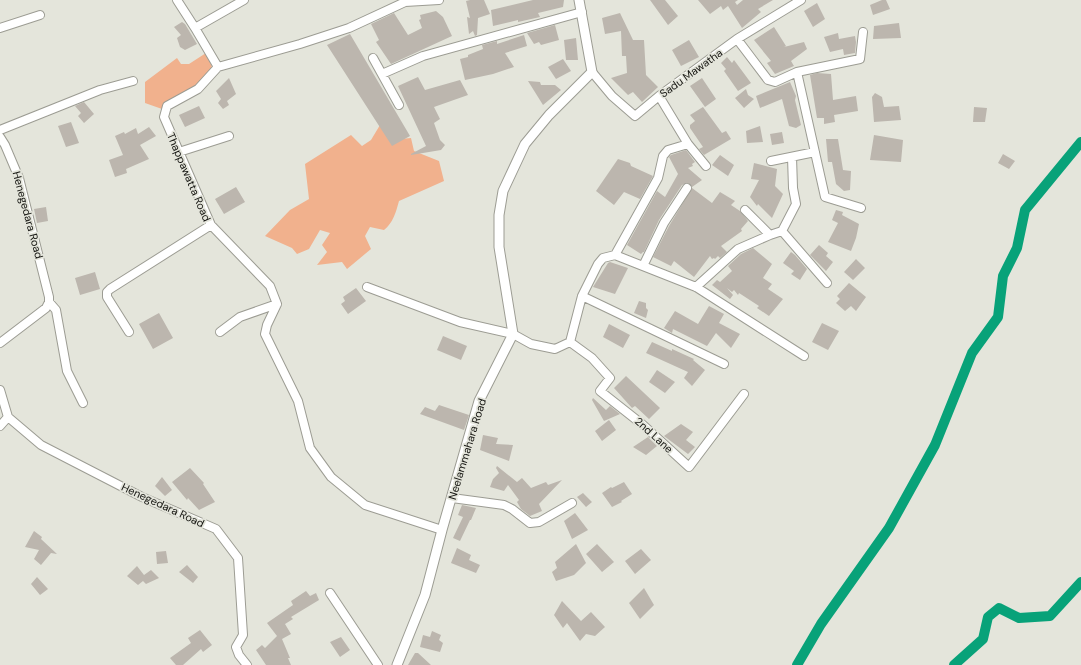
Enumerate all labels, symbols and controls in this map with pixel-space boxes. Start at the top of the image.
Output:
street label: Sadu Mawatha [657,46,725,100]
street label: Thappawatta Road [164,130,214,224]
street label: Henegedara Road [10,170,46,260]
street label: Neelammahara Road [445,397,489,501]
street label: 2nd Lane [632,414,676,456]
street label: Henegedara Road [119,480,207,530]

